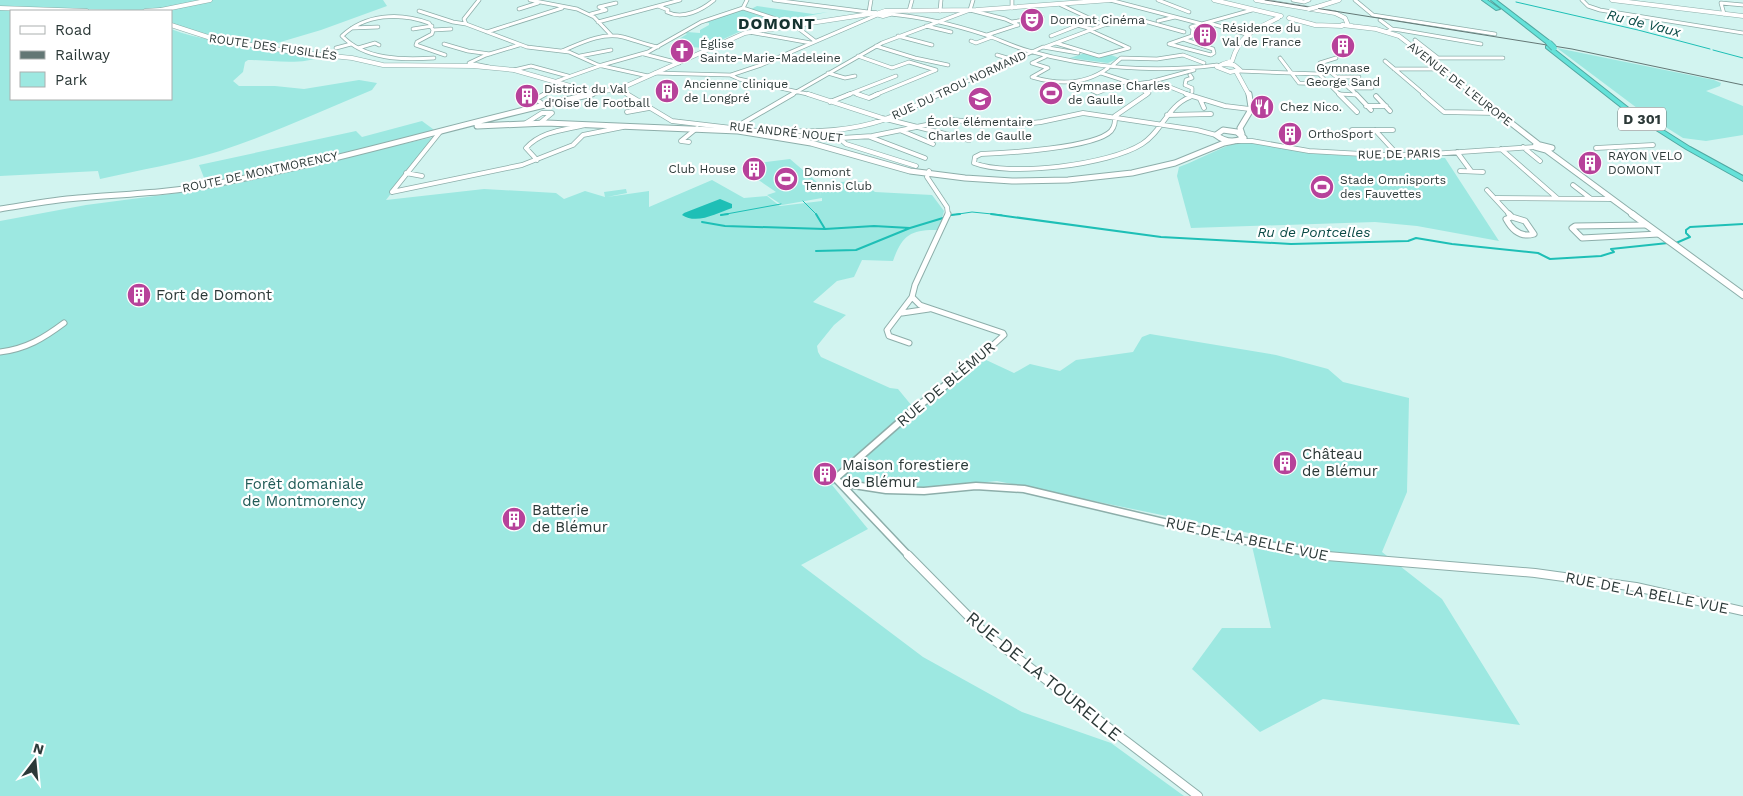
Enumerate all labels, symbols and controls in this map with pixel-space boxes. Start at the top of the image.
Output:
water label: Ru de Vaux [1606,6,1683,40]
theatre icon: Domont Cinéma [1019,7,1045,33]
legend [10,10,172,100]
place label: Domont Cinéma [1050,13,1145,27]
district label: DOMONT [738,14,816,33]
text: Road [55,21,92,39]
place label: Résidence du Val de France [1222,21,1301,49]
building icon: Résidence du Val de France [1192,22,1218,48]
street label: ROUTE DES FUSILLÉS [208,31,338,63]
building icon: Gymnase George Sand [1330,33,1356,59]
place label: Église Sainte-Marie-Madeleine [700,37,841,65]
church icon: Église Sainte-Marie-Madeleine [669,38,695,64]
street label: AVENUE DE L'EUROPE [1405,39,1515,129]
text: Railway [55,46,110,64]
street label: RUE DU TROU NORMAND [889,48,1029,122]
place label: Gymnase George Sand [1306,61,1380,89]
text: Park [55,71,88,89]
place label: Ancienne clinique de Longpré [684,77,788,105]
building icon: Ancienne clinique de Longpré [654,78,680,104]
place label: Gymnase Charles de Gaulle [1068,79,1170,107]
sports icon: Gymnase Charles de Gaulle [1038,80,1064,106]
place label: District du Val d'Oise de Football [544,82,650,110]
building icon: District du Val d'Oise de Football [514,83,540,109]
school or university icon: École élémentaire Charles de Gaulle [967,86,993,112]
restaurant icon: Chez Nico. [1249,94,1275,120]
place label: Chez Nico. [1280,100,1342,114]
road number: D 301 [1618,108,1666,130]
place label: École élémentaire Charles de Gaulle [927,115,1033,143]
street label: RUE ANDRÉ NOUET [729,119,843,145]
building icon: OrthoSport [1277,121,1303,147]
place label: OrthoSport [1308,127,1373,141]
street label: RUE DE PARIS [1358,146,1440,162]
street label: ROUTE DE MONTMORENCY [181,149,339,195]
place label: RAYON VELO DOMONT [1608,149,1683,177]
building icon: RAYON VELO DOMONT [1577,150,1603,176]
building icon: Club House [741,156,767,182]
place label: Club House [669,162,736,176]
place label: Domont Tennis Club [804,165,872,193]
sports icon: Domont Tennis Club [773,166,799,192]
place label: Stade Omnisports des Fauvettes [1340,173,1446,201]
sports icon: Stade Omnisports des Fauvettes [1309,174,1335,200]
water label: Ru de Pontcelles [1258,224,1370,240]
building icon: Fort de Domont [126,282,152,308]
place label: Fort de Domont [156,286,273,304]
street label: RUE DE BLÉMUR [893,338,999,430]
place label: Château de Blémur [1302,445,1378,480]
building icon: Château de Blémur [1272,450,1298,476]
place label: Maison forestiere de Blémur [842,456,969,491]
building icon: Maison forestiere de Blémur [812,461,838,487]
park label: Forêt domaniale de Montmorency [242,475,366,510]
place label: Batterie de Blémur [532,501,608,536]
building icon: Batterie de Blémur [501,506,527,532]
street label: RUE DE LA BELLE VUE [1164,513,1330,565]
street label: RUE DE LA BELLE VUE [1564,568,1730,618]
street label: RUE DE LA TOURELLE [962,607,1126,745]
north arrow [10,736,60,786]
text: N [31,739,46,758]

